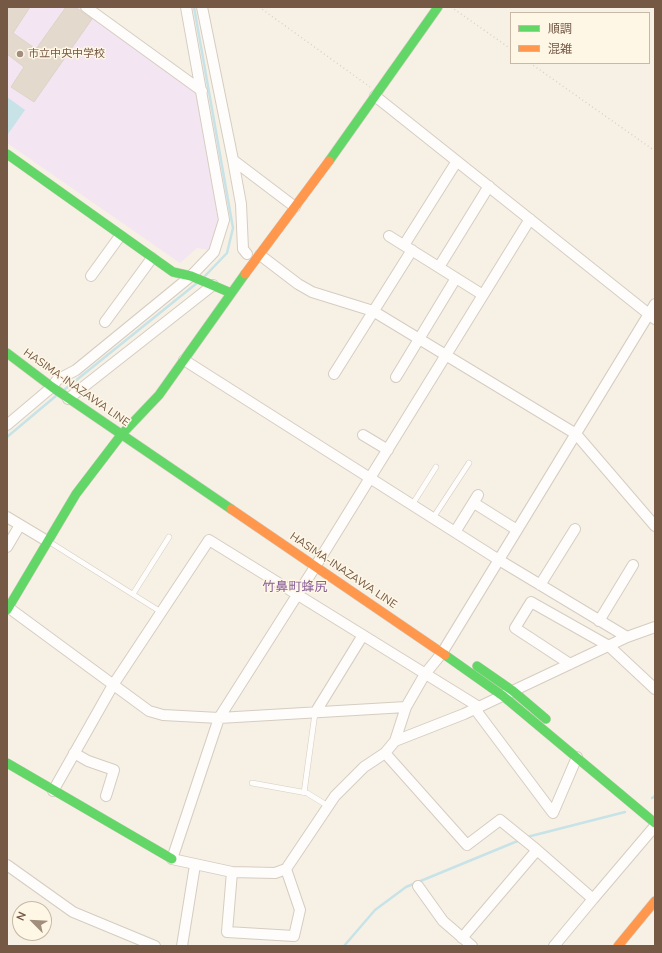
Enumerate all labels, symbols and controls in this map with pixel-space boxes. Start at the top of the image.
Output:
legend [510,12,650,64]
text: 順調 [548,21,572,37]
text: 混雑 [548,41,572,57]
place label: 市立中央中学校 [28,47,105,61]
marker: 市立中央中学校 [15,49,25,59]
street label: HASIMA-INAZAWA LINE [21,346,131,430]
street label: HASIMA-INAZAWA LINE [287,530,399,612]
district label: 竹鼻町蜂尻 [263,580,327,596]
north arrow [12,901,52,941]
text: N [13,910,30,923]

